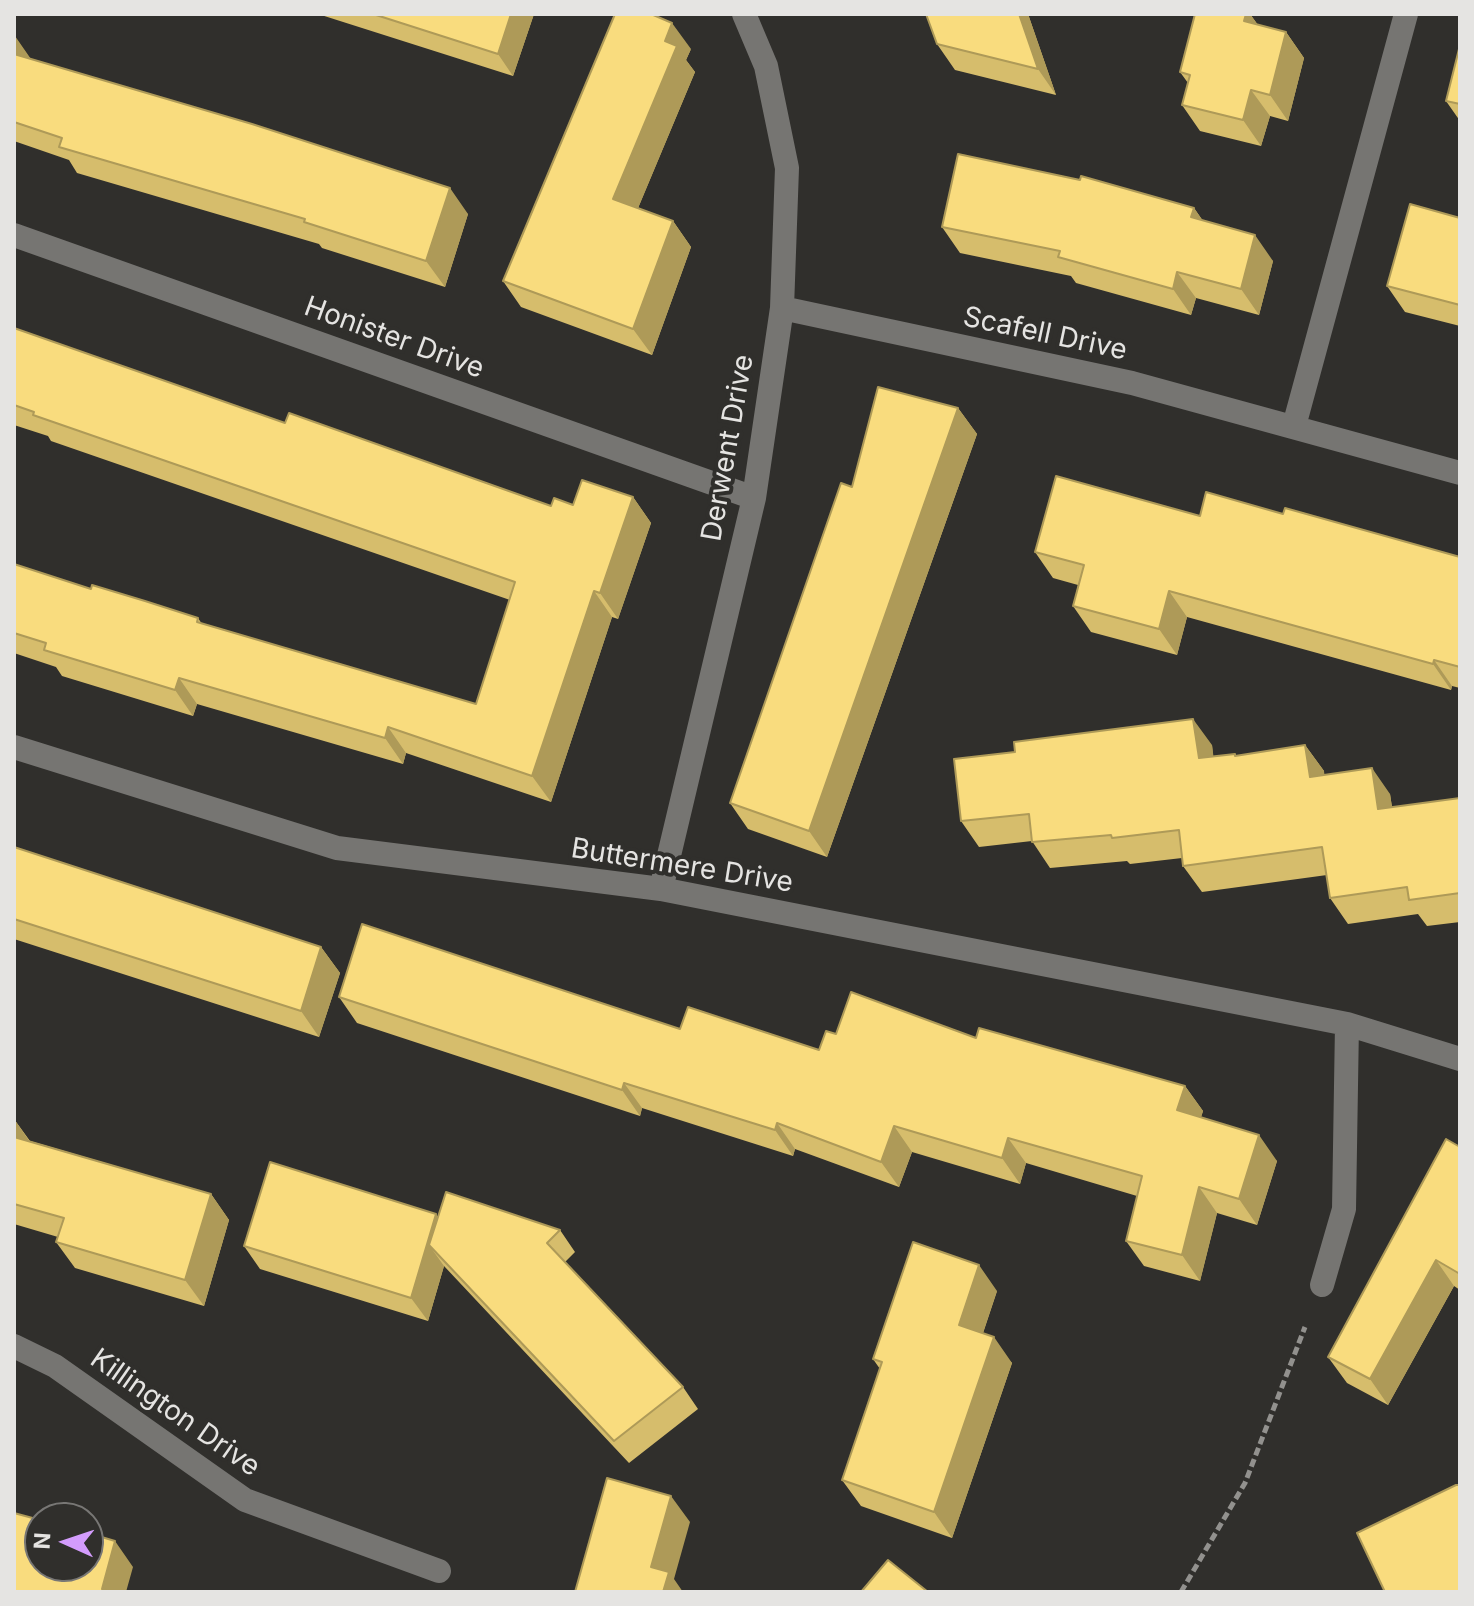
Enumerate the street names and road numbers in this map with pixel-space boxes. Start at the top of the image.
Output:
street label: Honister Drive [300,290,488,386]
street label: Scafell Drive [960,300,1130,368]
street label: Derwent Drive [695,352,761,544]
street label: Buttermere Drive [569,832,795,900]
street label: Killington Drive [84,1342,266,1484]

